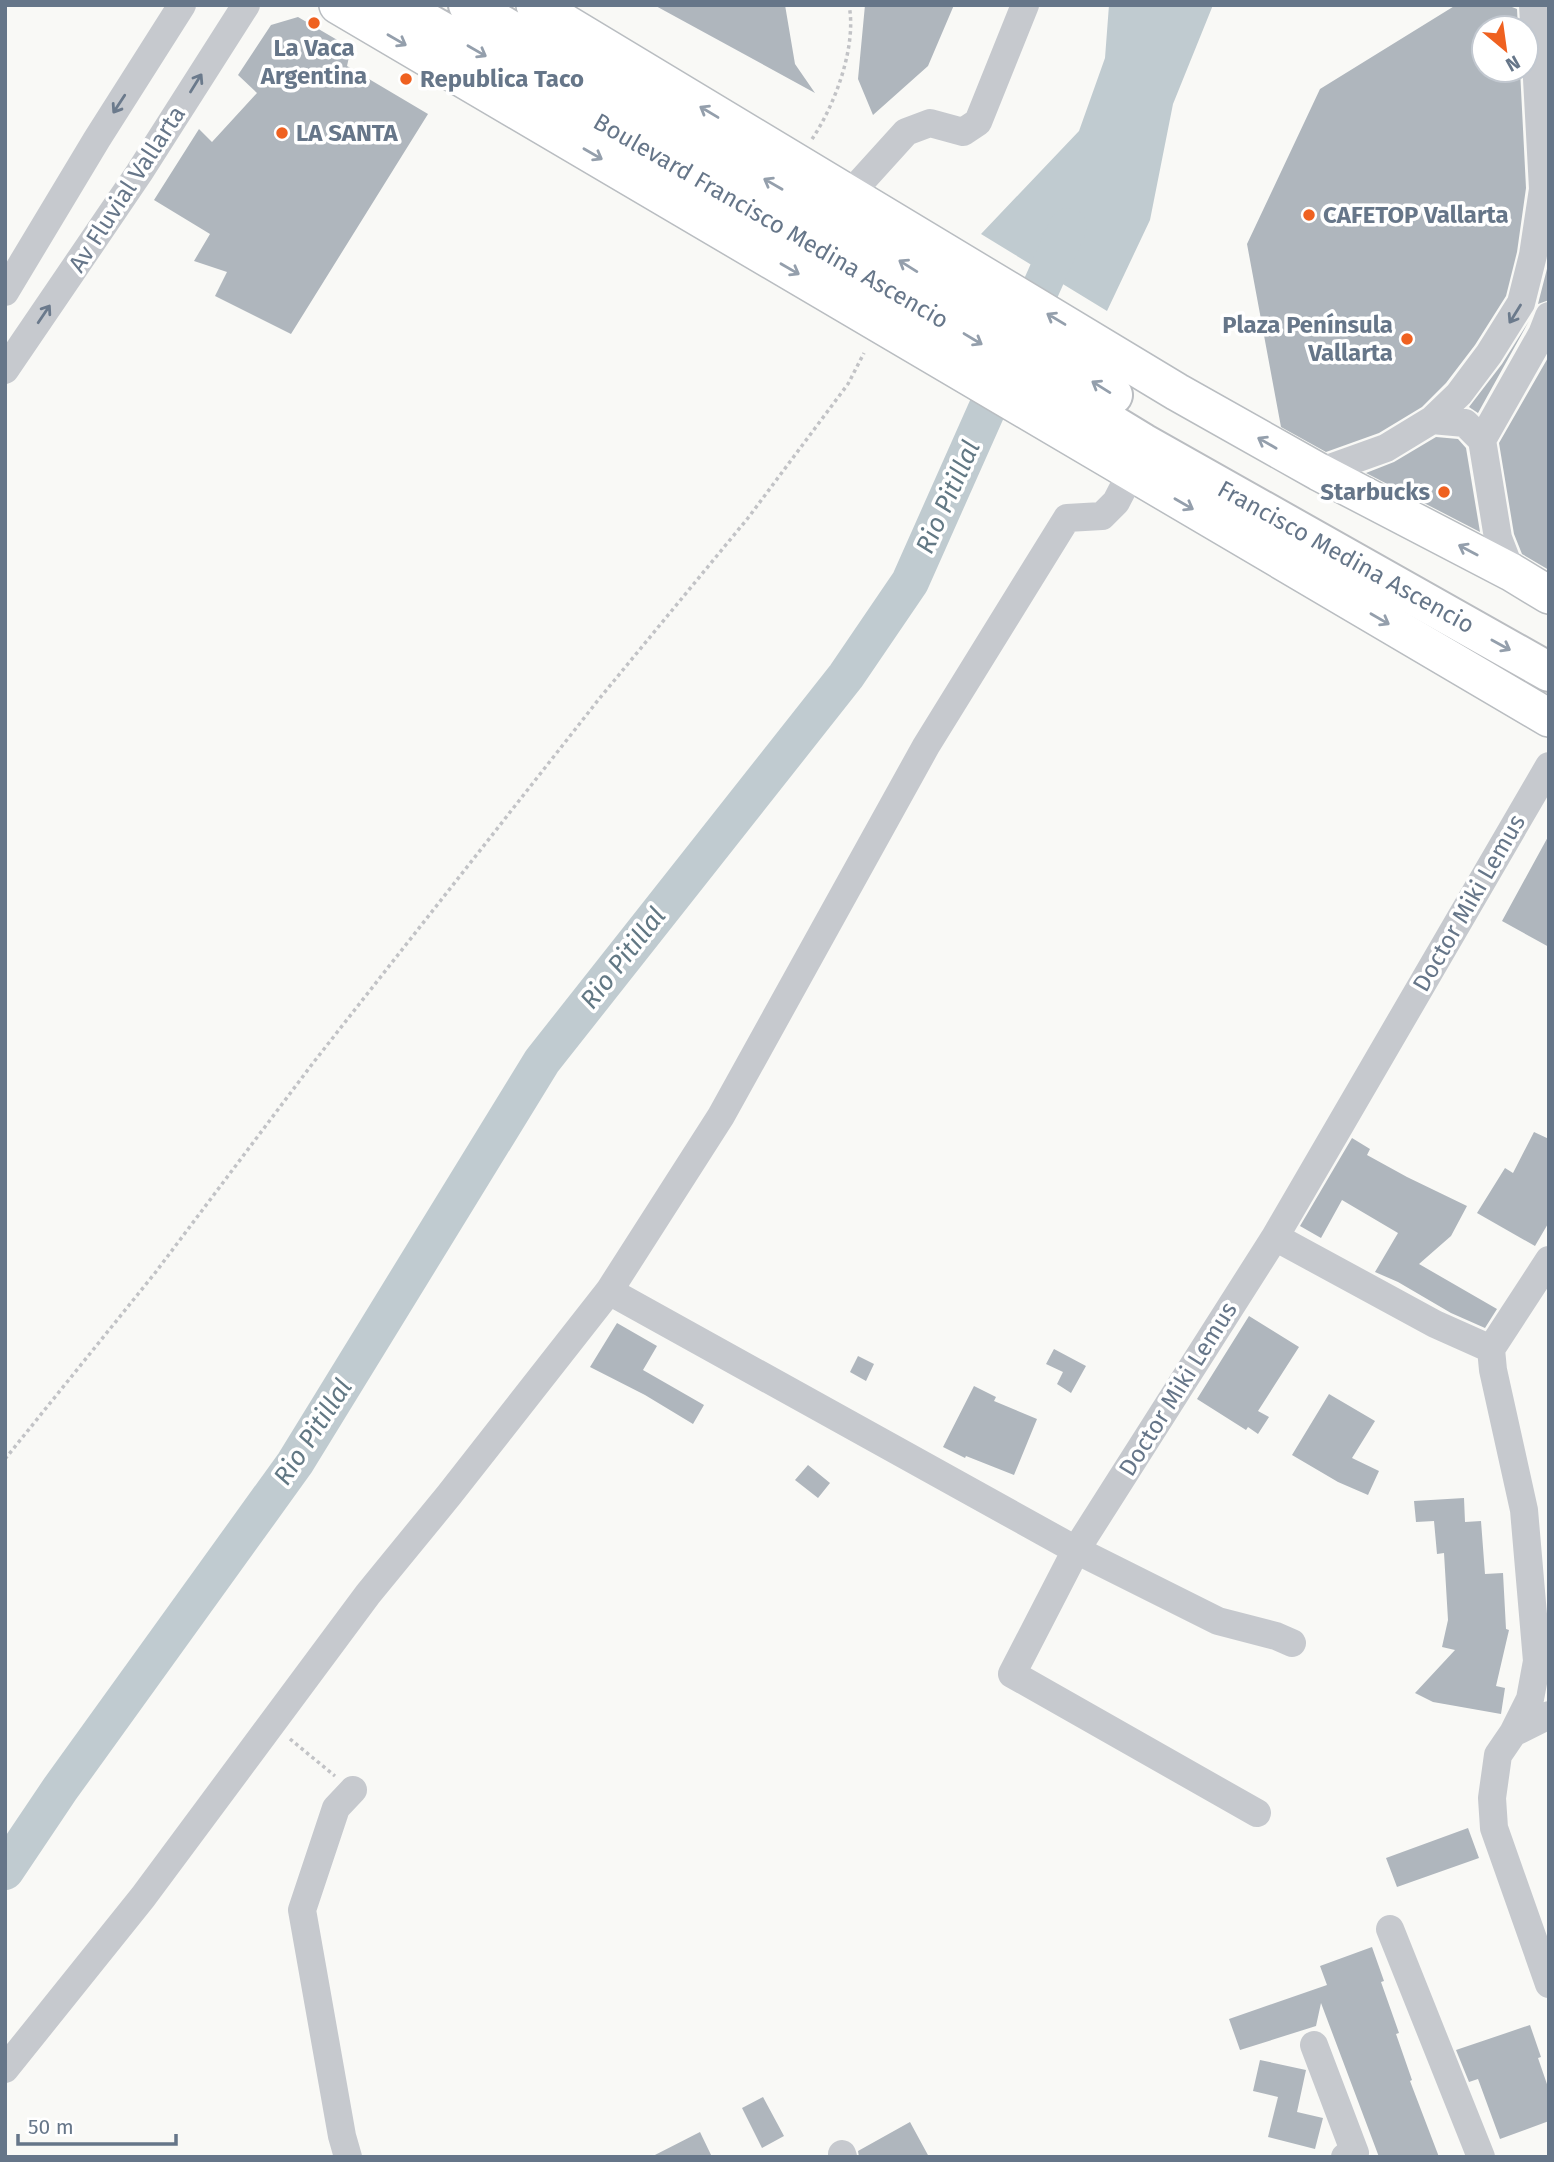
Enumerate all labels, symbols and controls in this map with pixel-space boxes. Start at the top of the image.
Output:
north arrow [1470,14,1540,84]
marker: La Vaca Argentina [306,15,322,31]
one-way arrow [386,33,406,47]
place label: La Vaca Argentina [260,34,367,90]
one-way arrow [466,44,486,58]
text: N [1502,50,1524,77]
place label: Republica Taco [420,65,584,93]
marker: Republica Taco [398,71,414,87]
one-way arrow [190,74,204,94]
one-way arrow [112,94,127,113]
street label: Av Fluvial Vallarta [63,101,191,277]
one-way arrow [700,104,720,118]
street label: Boulevard Francisco Medina Ascencio [589,108,953,334]
place label: LA SANTA [296,119,399,147]
marker: LA SANTA [274,125,290,141]
one-way arrow [583,147,603,161]
one-way arrow [763,177,783,191]
place label: CAFETOP Vallarta [1323,201,1509,229]
marker: CAFETOP Vallarta [1301,207,1317,223]
one-way arrow [899,258,919,272]
one-way arrow [779,262,799,276]
one-way arrow [1507,304,1522,323]
one-way arrow [37,305,51,324]
place label: Plaza Península Vallarta [1222,311,1393,367]
one-way arrow [1046,312,1066,326]
marker: Plaza Península Vallarta [1399,331,1415,347]
one-way arrow [962,333,982,347]
one-way arrow [1092,379,1111,394]
water label: Rio Pitillal [909,436,987,558]
one-way arrow [1257,436,1278,449]
street label: Francisco Medina Ascencio [1213,475,1479,639]
place label: Starbucks [1320,478,1430,506]
marker: Starbucks [1436,484,1452,500]
one-way arrow [1173,497,1193,511]
one-way arrow [1458,543,1478,557]
one-way arrow [1369,612,1389,626]
one-way arrow [1490,639,1511,652]
street label: Doctor Miki Lemus [1407,809,1531,997]
water label: Rio Pitillal [574,901,672,1015]
street label: Doctor Miki Lemus [1113,1297,1243,1481]
water label: Rio Pitillal [267,1373,359,1491]
scale bar [18,2102,175,2146]
text: 50 m [28,2114,74,2140]

